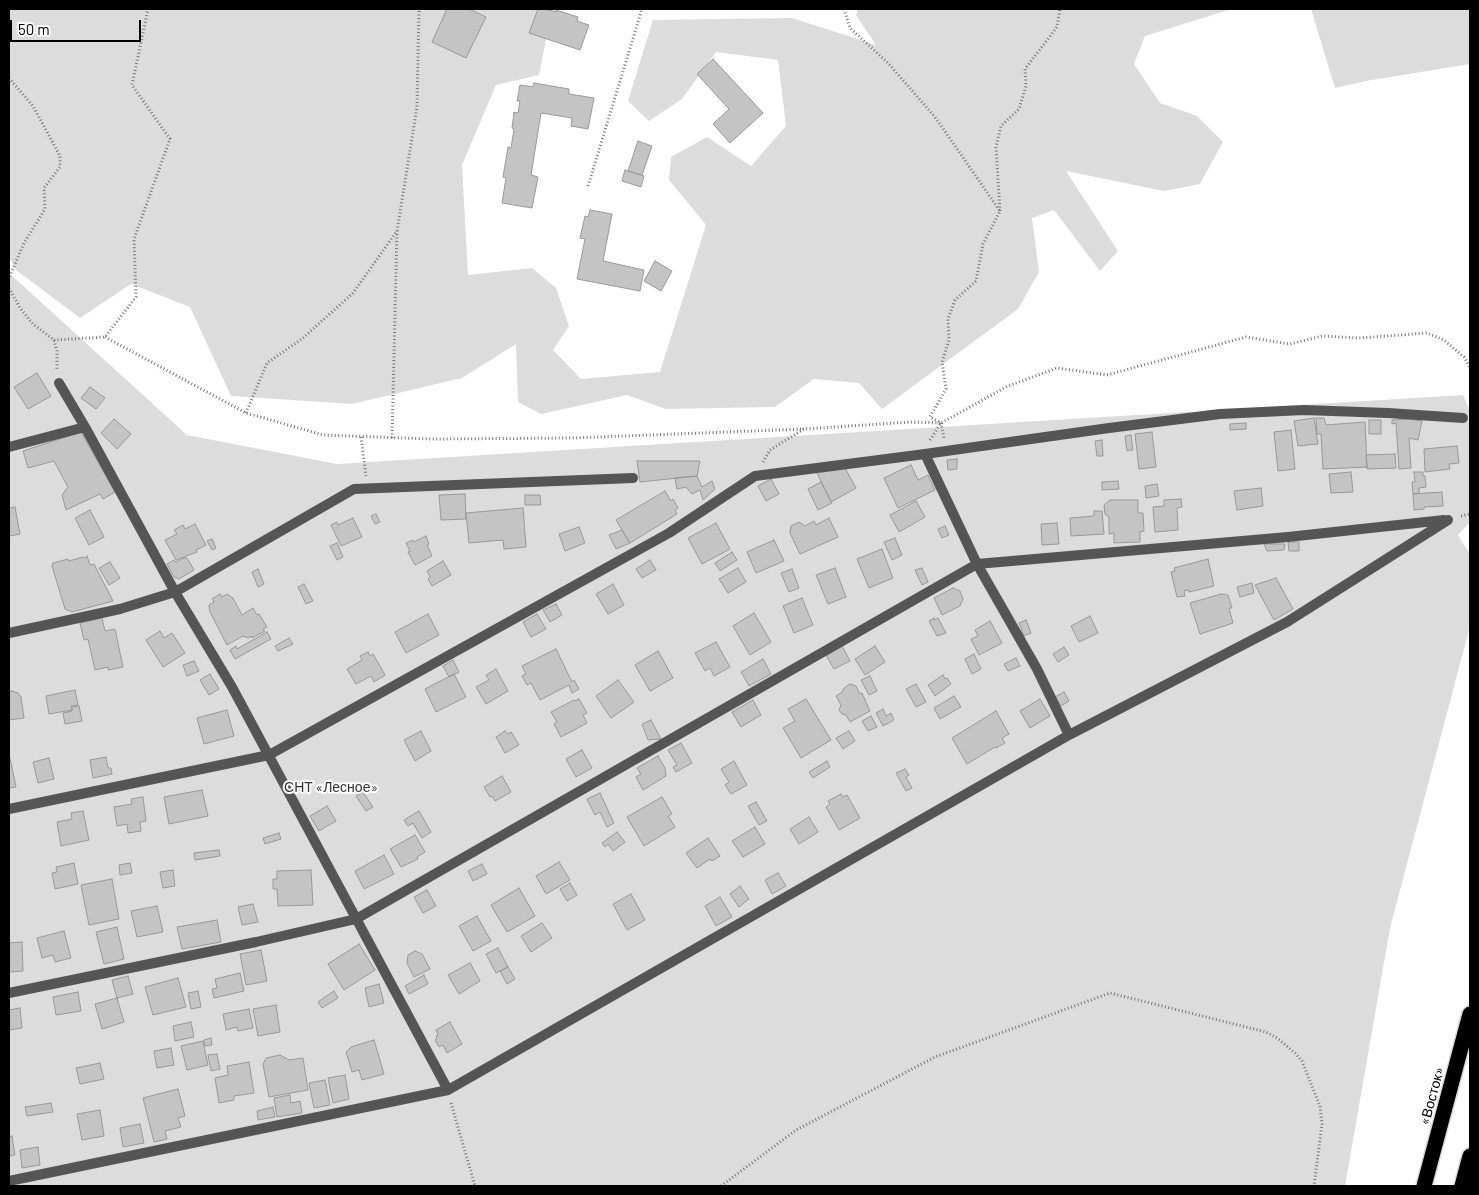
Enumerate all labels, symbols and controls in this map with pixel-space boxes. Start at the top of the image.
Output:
scale bar [12,10,144,42]
text: 50 m [18,20,50,38]
park label: СНТ «Лесное» [284,779,378,795]
street label: «Восток» [1416,1065,1448,1127]

